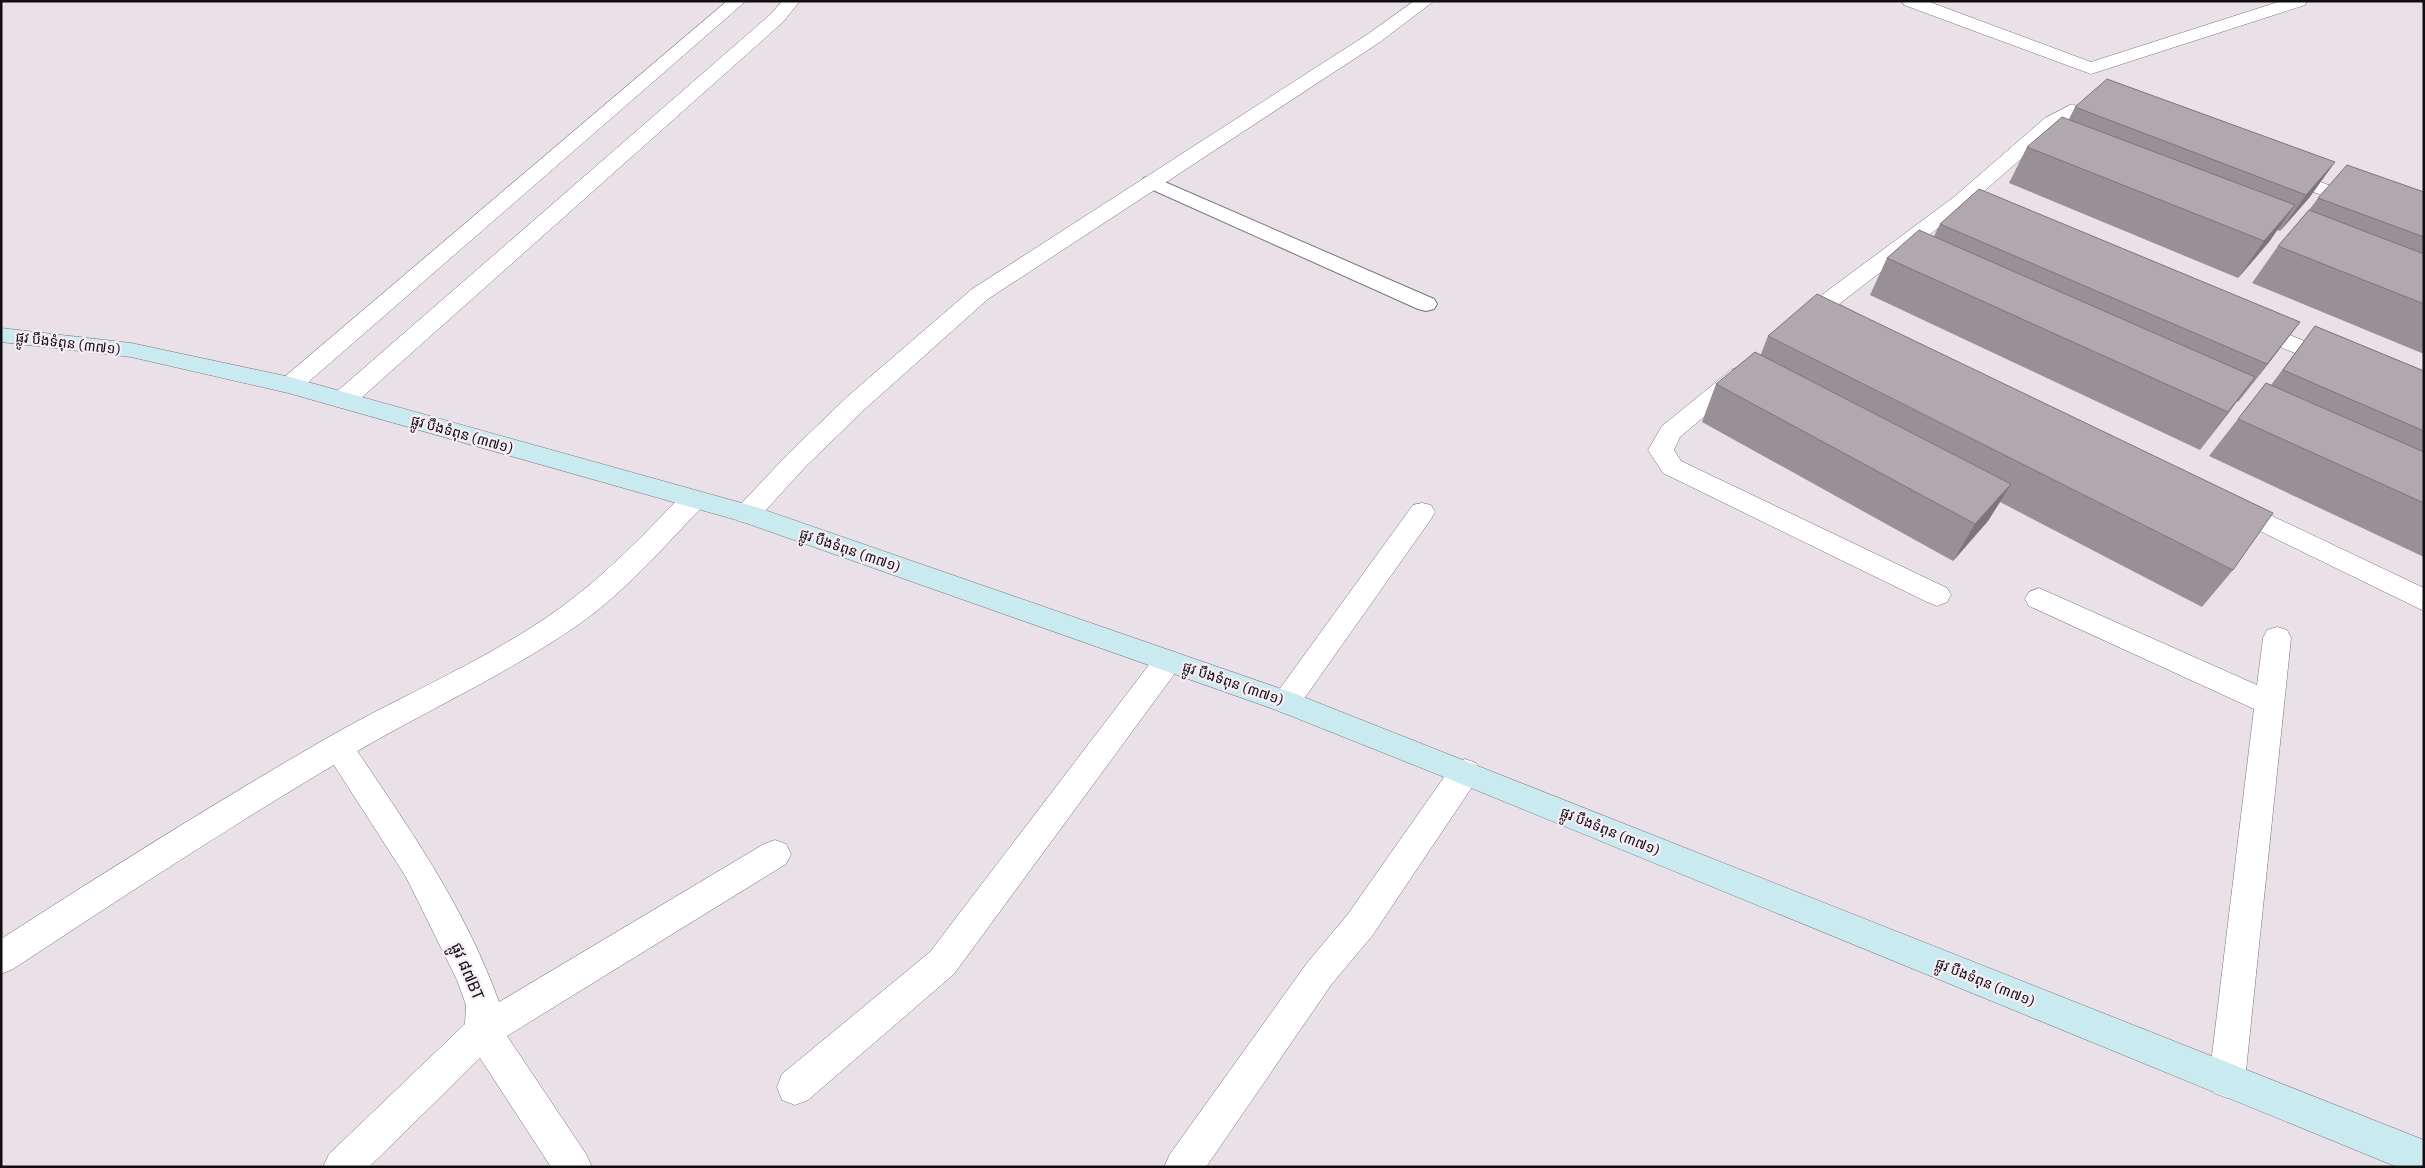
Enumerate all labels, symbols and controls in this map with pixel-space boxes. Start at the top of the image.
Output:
street label: ផ្លូវ បឹងទំពុន (៣៧១) [14,328,121,361]
street label: ផ្លូវ បឹងទំពុន (៣៧១) [408,411,515,460]
street label: ផ្លូវ បឹងទំពុន (៣៧១) [796,524,903,579]
street label: ផ្លូវ បឹងទំពុន (៣៧១) [1179,657,1286,712]
street label: ផ្លូវ បឹងទំពុន (៣៧១) [1557,803,1662,862]
street label: ផ្លូវ ៨៧BT [443,939,489,1005]
street label: ផ្លូវ បឹងទំពុន (៣៧១) [1932,954,2037,1013]

